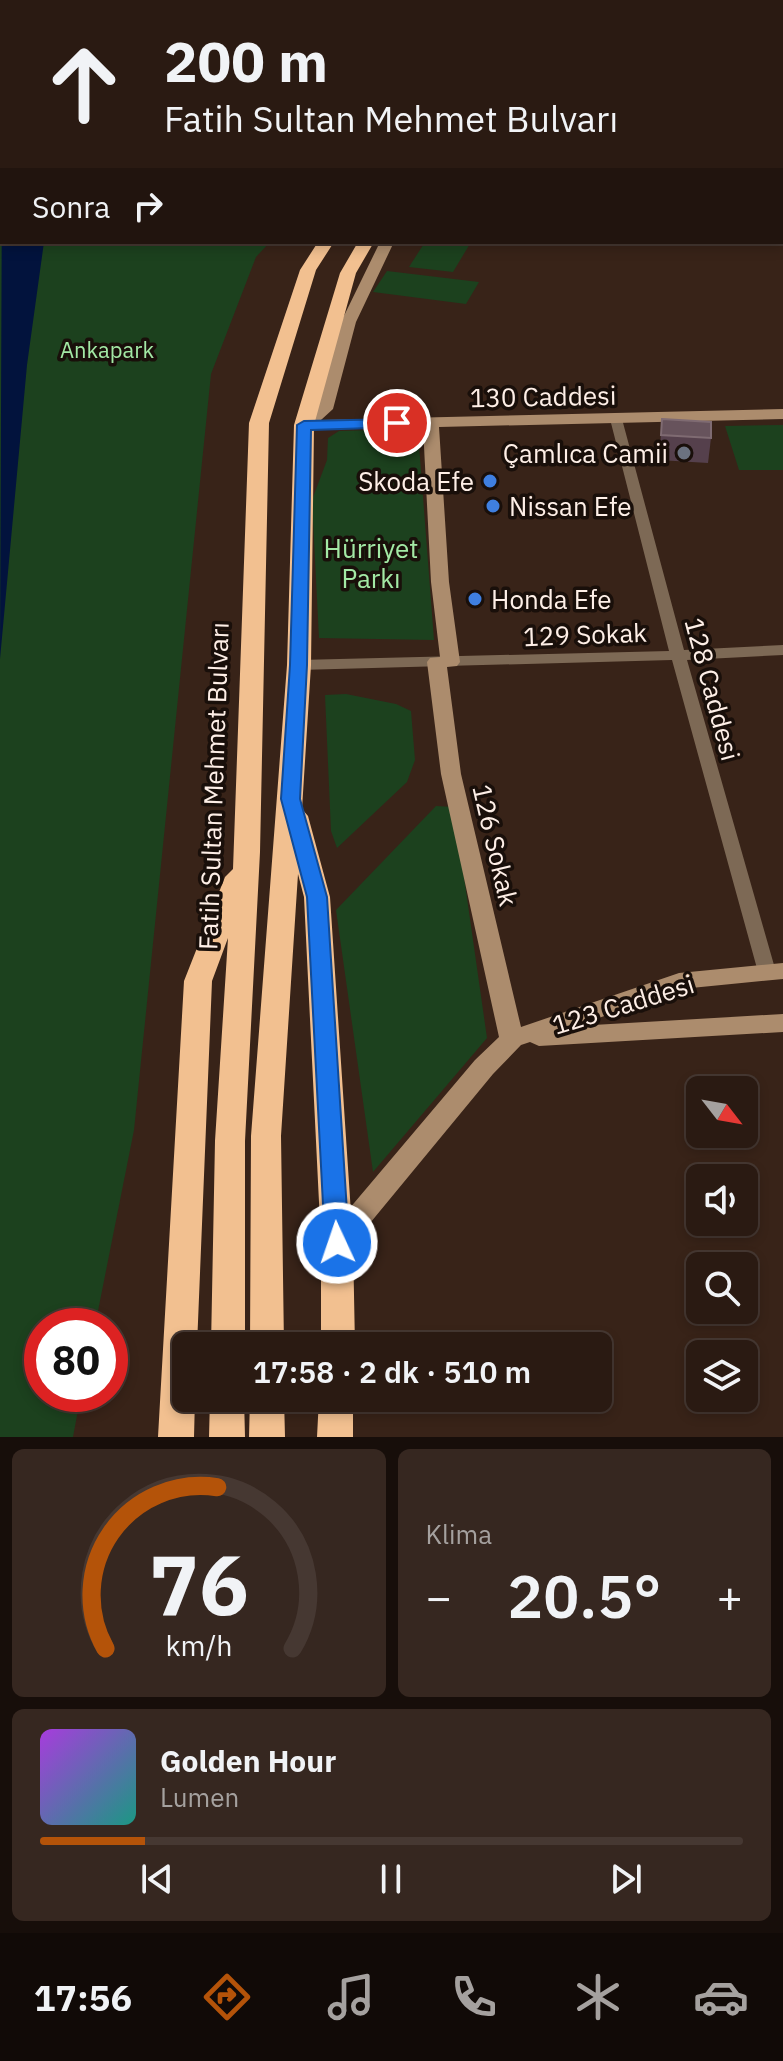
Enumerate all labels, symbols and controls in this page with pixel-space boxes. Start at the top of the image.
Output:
text: 200 m [164,25,328,97]
icon: ahead [32,32,136,136]
text: Fatih Sultan Mehmet Bulvarı [164,95,618,142]
icon: right [126,184,170,228]
text: Sonra [32,187,110,226]
park label: Ankapark [60,335,154,364]
street label: 130 Caddesi [469,378,617,414]
pin [363,389,431,457]
icon: arrive [375,401,419,445]
place label: Çamlıca Camii [503,436,668,470]
marker: Çamlıca Camii [675,444,693,462]
place label: Skoda Efe [358,464,474,498]
marker: Skoda Efe [481,472,499,490]
place label: Nissan Efe [509,489,632,523]
marker: Nissan Efe [484,497,502,515]
park label: Hürriyet Parkı [324,531,418,595]
place label: Honda Efe [491,582,612,616]
marker: Honda Efe [466,590,484,608]
street label: 128 Caddesi [678,614,748,764]
street label: 129 Sokak [523,615,648,653]
street label: Fatih Sultan Mehmet Bulvarı [190,621,236,951]
street label: 126 Sokak [466,781,527,909]
street label: 123 Caddesi [548,966,698,1042]
north arrow [686,1076,758,1148]
map controls [686,1076,758,1412]
button: sound [686,1164,758,1236]
position arrow [295,1201,379,1285]
button: search [686,1252,758,1324]
speed limit sign: 80 [24,1308,128,1412]
button: layers [686,1340,758,1412]
text: 17:58 · 2 dk · 510 m [253,1352,531,1391]
text: Klima [426,1517,492,1551]
text: 76 [149,1530,249,1638]
text: 20.5° [507,1556,661,1635]
text: − [426,1568,452,1625]
text: + [717,1568,743,1625]
text: km/h [165,1627,232,1664]
text: Golden Hour [160,1741,336,1780]
text: Lumen [160,1780,239,1814]
icon: previous [135,1857,179,1901]
icon: pause [369,1857,413,1901]
icon: next [604,1857,648,1901]
icon: directions [199,1969,255,2025]
icon: music [323,1969,379,2025]
icon: phone [446,1969,502,2025]
icon: climate [570,1969,626,2025]
icon: car [693,1969,749,2025]
text: 17:56 [34,1974,132,2021]

